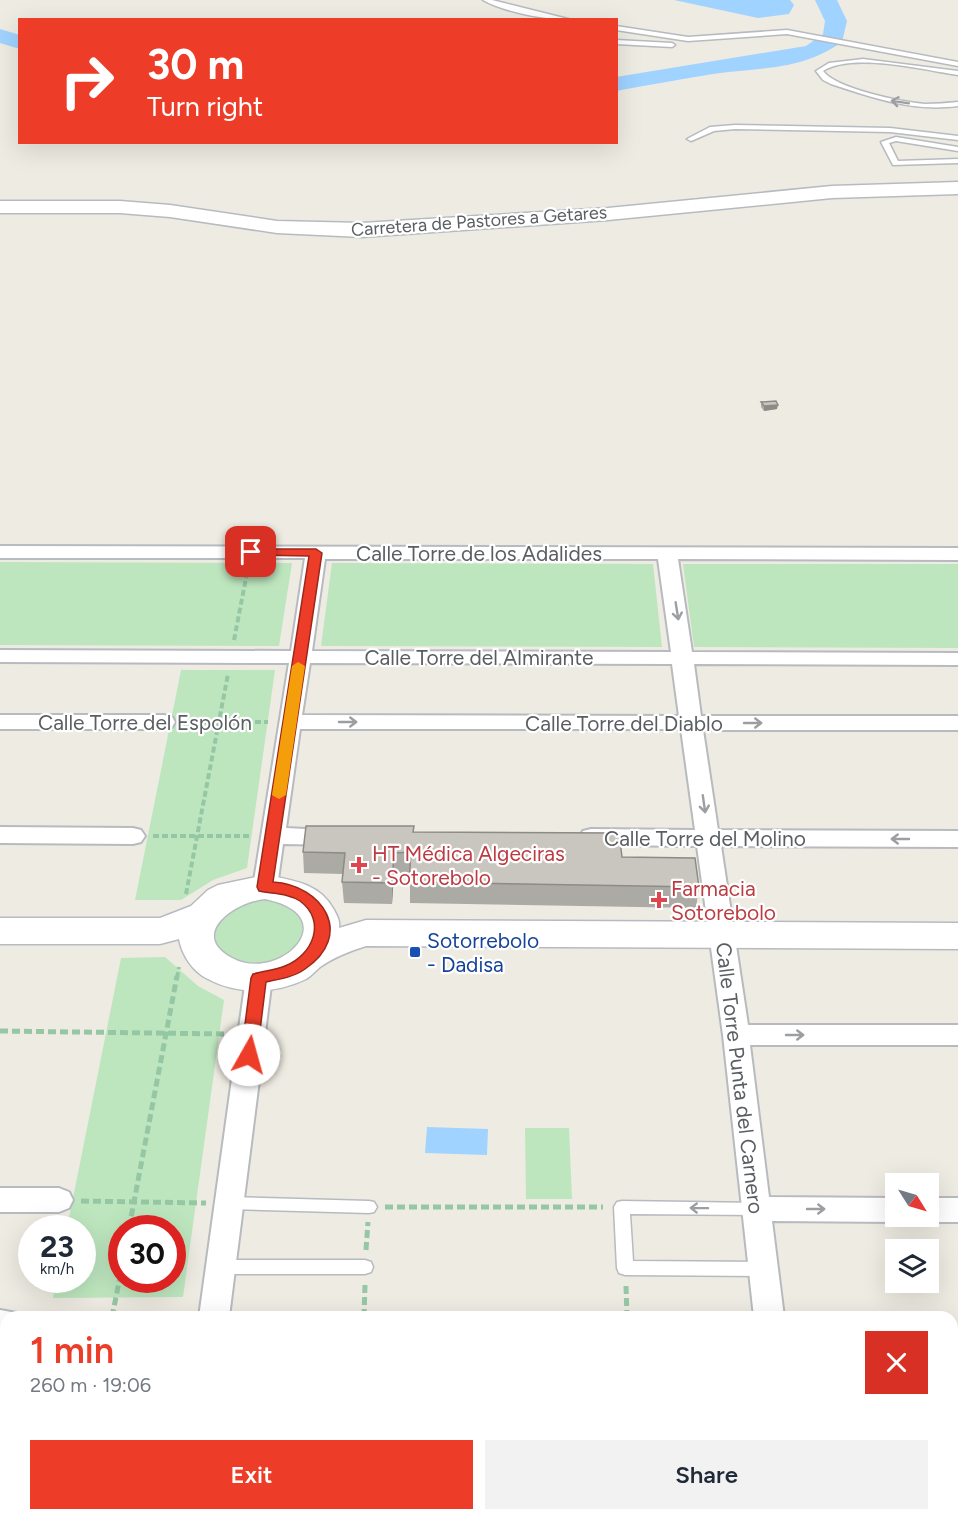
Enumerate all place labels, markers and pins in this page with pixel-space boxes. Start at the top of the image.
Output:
pin [225,526,276,577]
place label: HT Médica Algeciras - Sotorebolo [372,841,565,890]
marker: HT Médica Algeciras - Sotorebolo [350,856,368,874]
place label: Farmacia Sotorebolo [671,876,776,925]
marker: Farmacia Sotorebolo [652,893,666,907]
place label: Sotorrebolo - Dadisa [427,928,539,977]
marker: Sotorrebolo - Dadisa [408,945,422,959]

